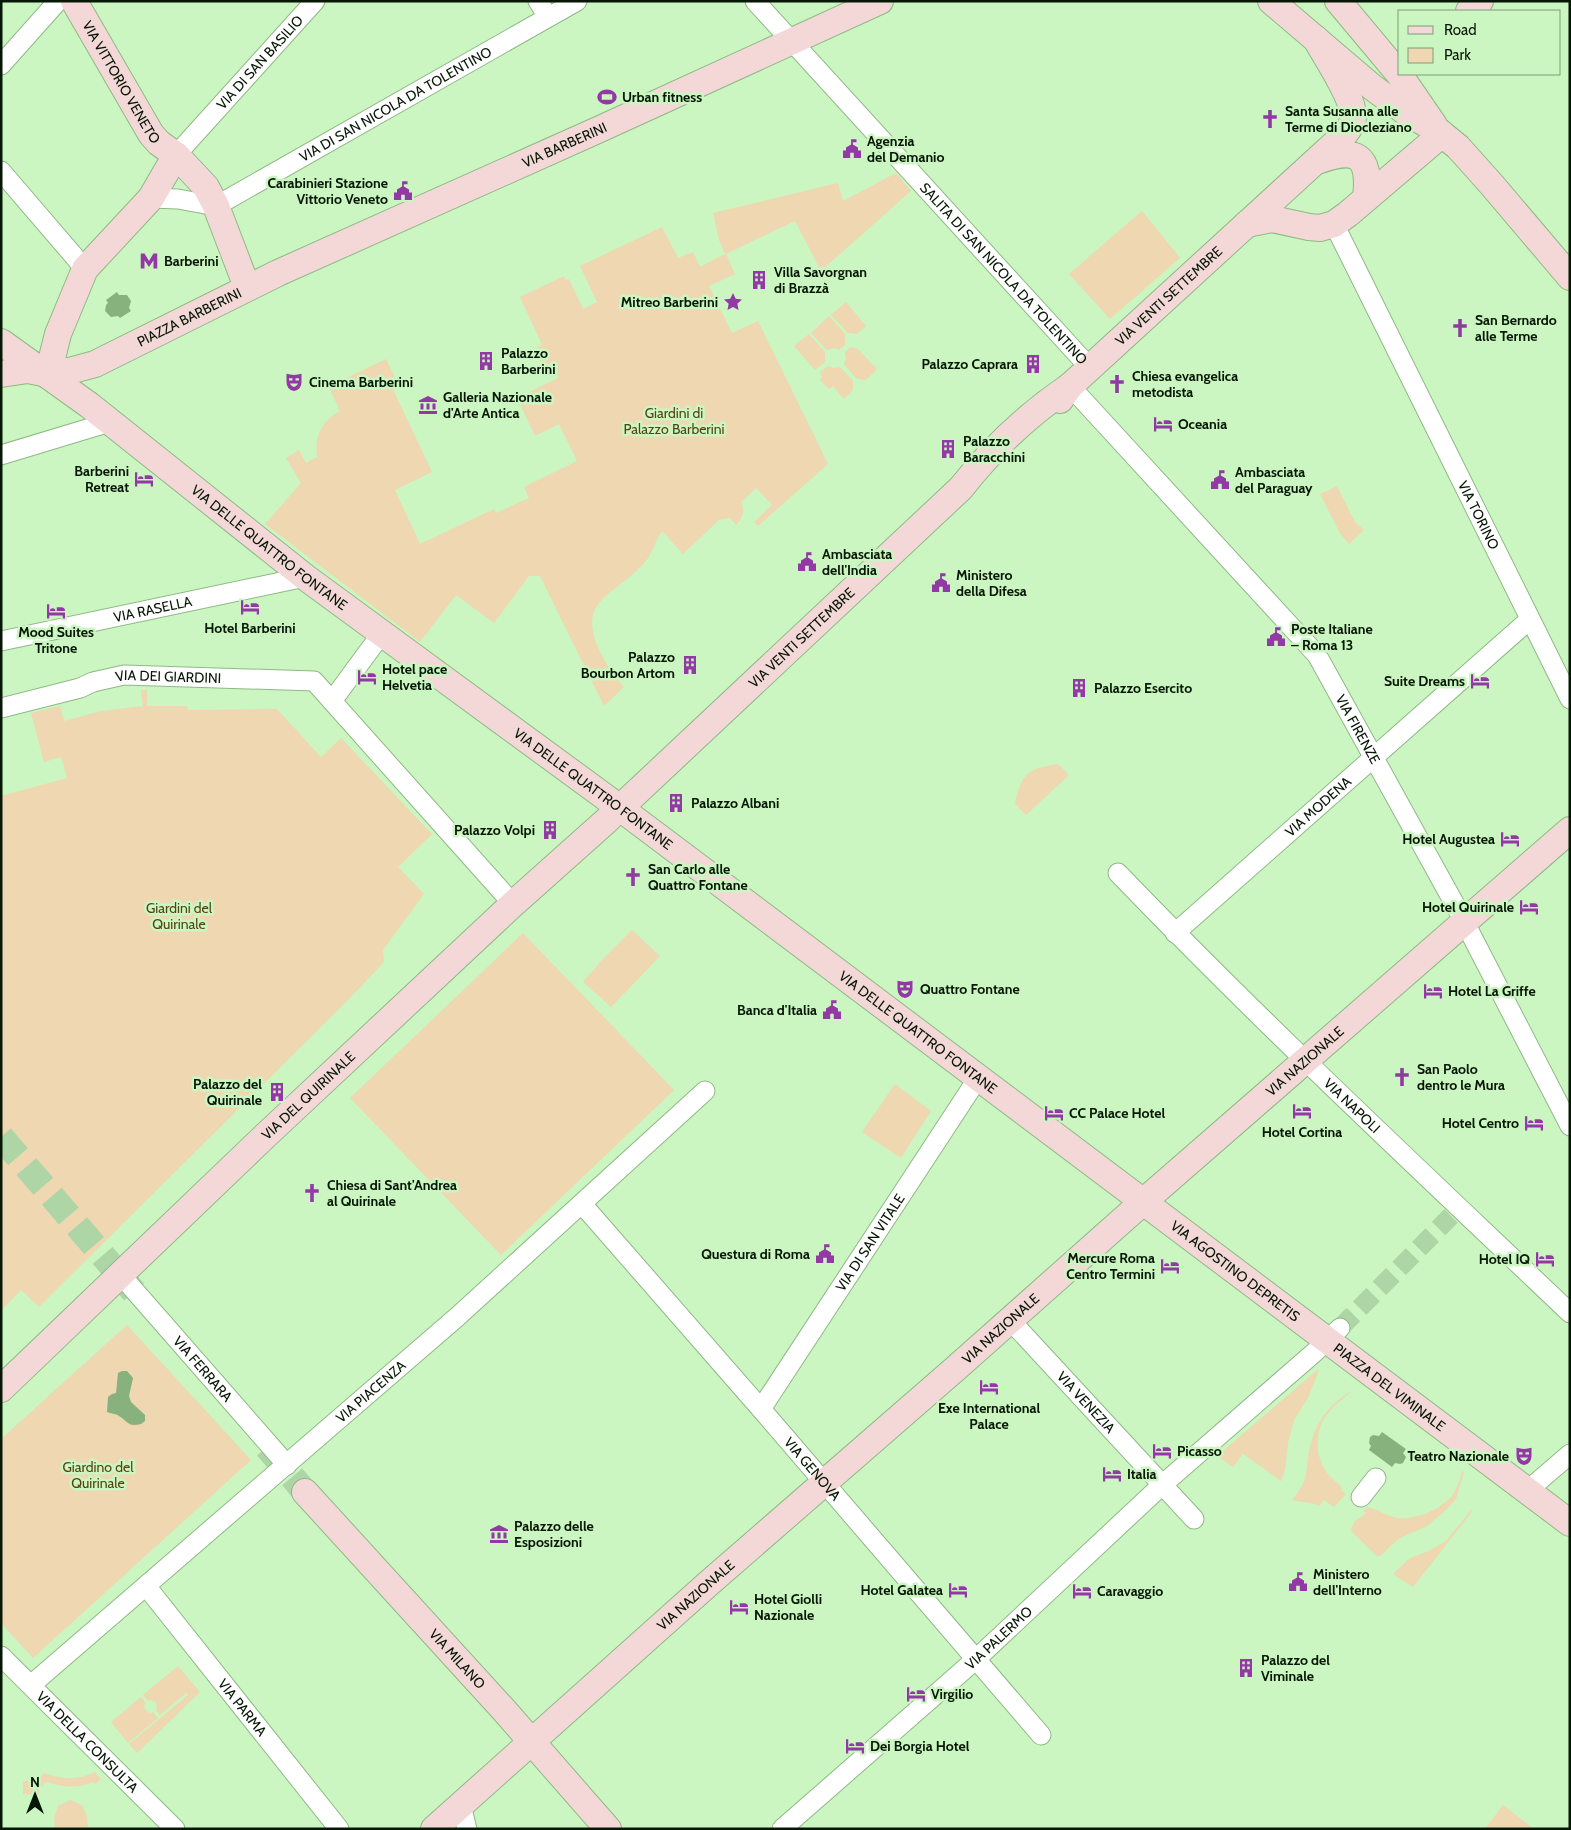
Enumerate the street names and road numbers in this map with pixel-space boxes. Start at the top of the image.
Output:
street label: VIA DI SAN BASILIO [213,11,307,113]
street label: VIA VITTORIO VENETO [78,18,164,148]
street label: VIA DI SAN NICOLA DA TOLENTINO [296,42,495,166]
street label: VIA BARBERINI [519,118,610,172]
street label: SALITA DI SAN NICOLA DA TOLENTINO [916,179,1092,368]
street label: VIA VENTI SETTEMBRE [1111,242,1226,349]
street label: PIAZZA BARBERINI [134,284,244,351]
street label: VIA TORINO [1454,478,1503,553]
street label: VIA DELLE QUATTRO FONTANE [187,481,351,614]
street label: VIA VENTI SETTEMBRE [745,583,858,692]
street label: VIA RASELLA [112,592,194,626]
street label: VIA DEI GIARDINI [114,666,222,687]
street label: VIA FIRENZE [1332,691,1384,767]
street label: VIA DELLE QUATTRO FONTANE [510,724,677,854]
street label: VIA MODENA [1281,772,1355,841]
street label: VIA DELLE QUATTRO FONTANE [835,967,1001,1098]
street label: VIA NAZIONALE [1262,1022,1348,1100]
street label: VIA DEL QUIRINALE [258,1047,359,1144]
street label: VIA NAPOLI [1320,1074,1384,1137]
street label: VIA DI SAN VITALE [832,1190,909,1295]
street label: VIA AGOSTINO DEPRETIS [1167,1217,1303,1325]
street label: VIA NAZIONALE [958,1289,1043,1368]
street label: VIA FERRARA [169,1332,237,1406]
street label: PIAZZA DEL VIMINALE [1330,1339,1449,1435]
street label: VIA PIACENZA [332,1356,410,1427]
street label: VIA VENEZIA [1053,1368,1119,1437]
street label: VIA GENOVA [780,1433,845,1505]
street label: VIA NAZIONALE [653,1556,738,1634]
street label: VIA PALERMO [961,1602,1036,1673]
street label: VIA MILANO [425,1625,489,1693]
street label: VIA PARMA [214,1675,271,1740]
street label: VIA DELLA CONSULTA [34,1688,142,1796]

